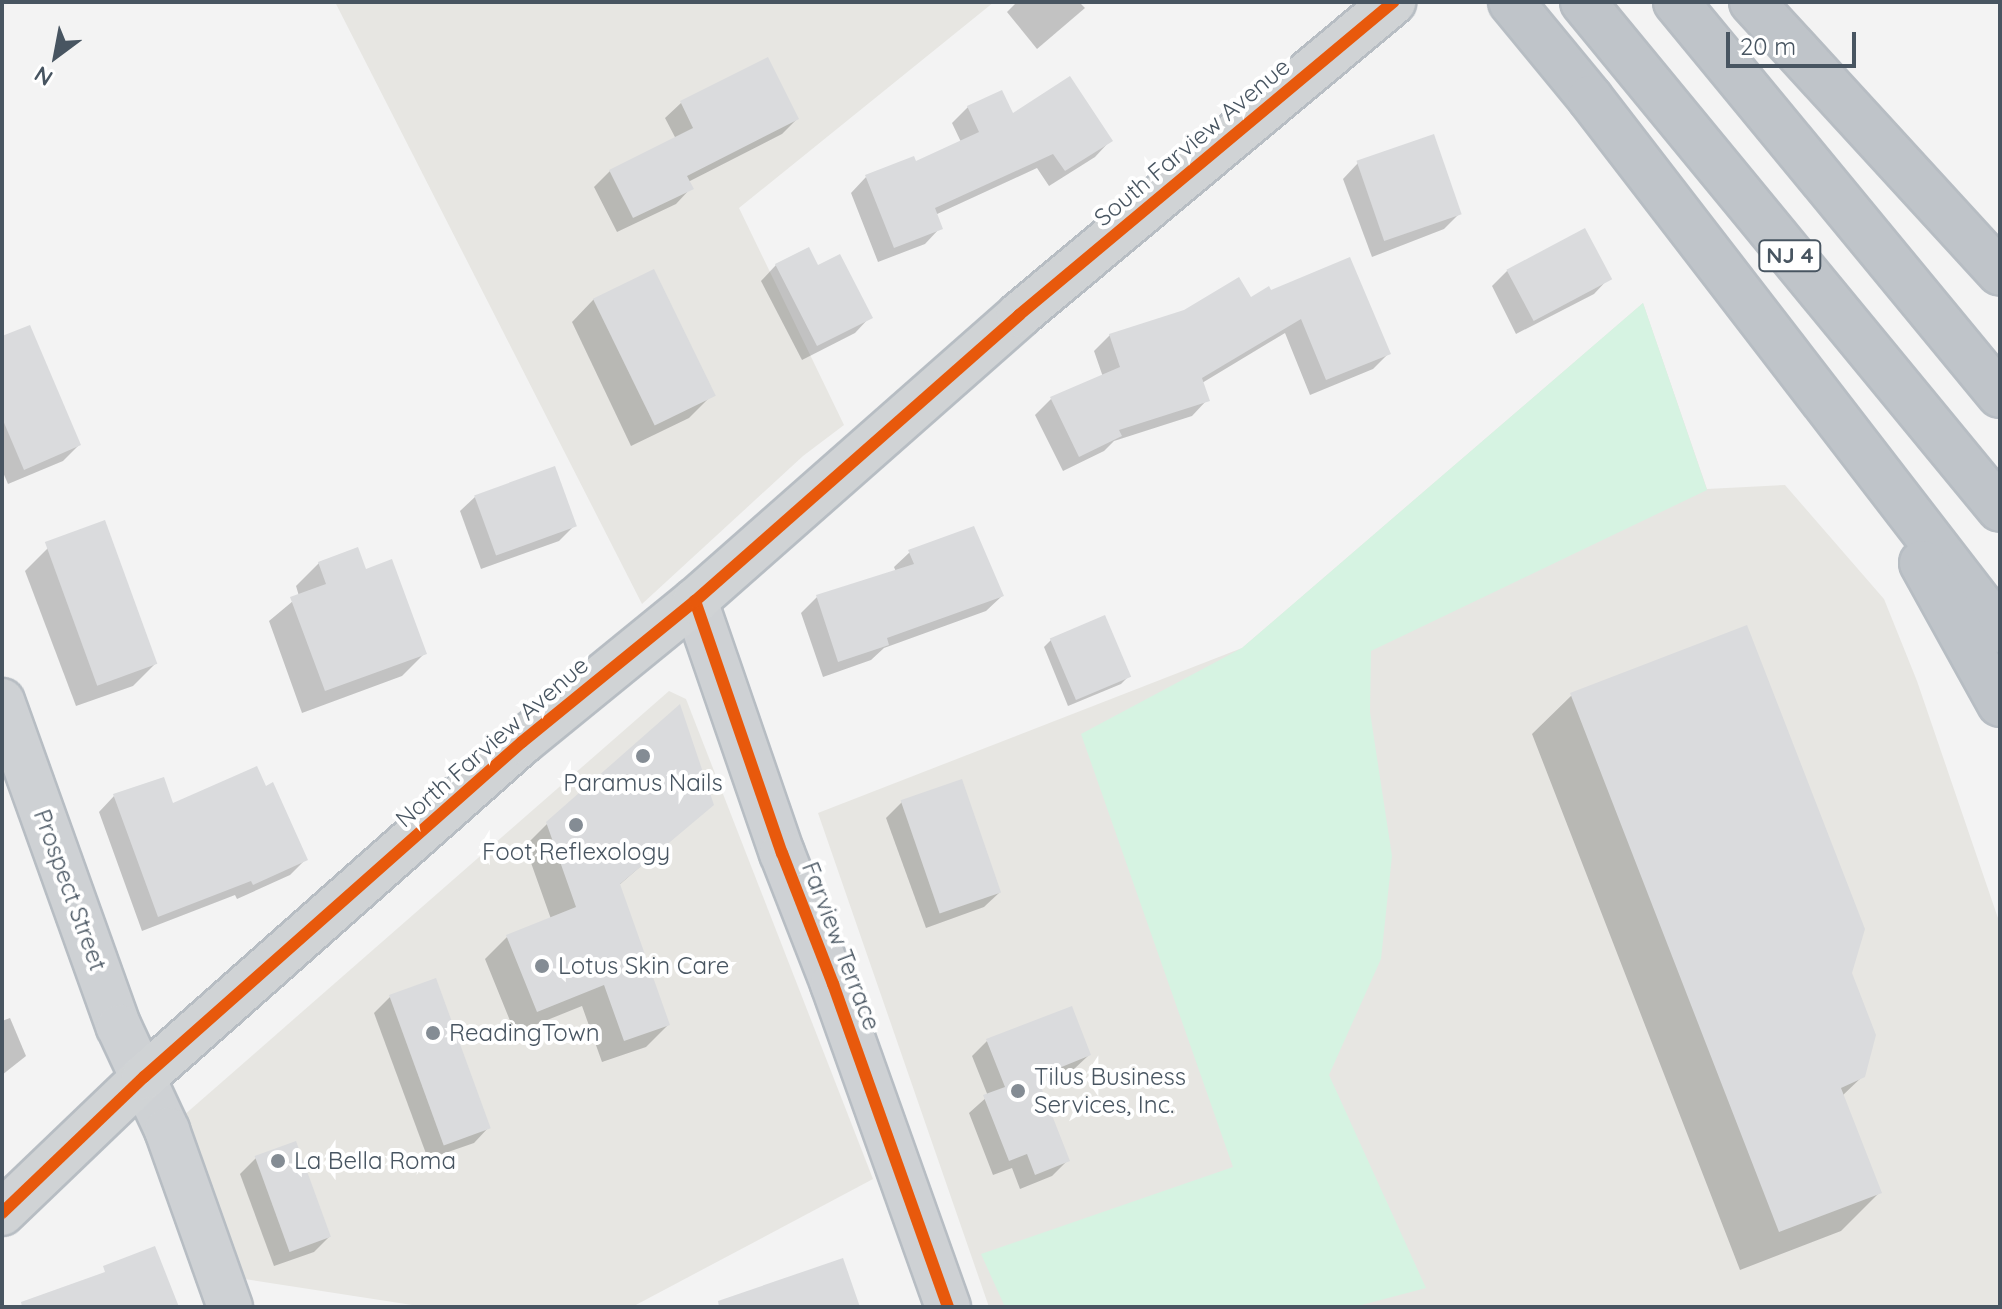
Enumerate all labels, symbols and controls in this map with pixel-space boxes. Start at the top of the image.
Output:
north arrow [16,16,96,96]
scale bar [1730,16,1860,66]
text: 20 m [1740,31,1796,61]
street label: South Farview Avenue [1088,52,1296,232]
text: N [29,60,58,93]
road number: NJ 4 [1758,238,1822,274]
street label: North Farview Avenue [390,651,594,833]
marker: Paramus Nails [634,747,652,765]
place label: Paramus Nails [563,769,723,797]
street label: Prospect Street [27,805,113,975]
marker: Foot Reflexology [567,816,585,834]
place label: Foot Reflexology [482,838,670,866]
street label: Farview Terrace [796,858,886,1034]
place label: Lotus Skin Care [558,952,729,980]
marker: Lotus Skin Care [533,957,551,975]
place label: ReadingTown [449,1019,600,1047]
marker: ReadingTown [424,1024,442,1042]
place label: Tilus Business Services, Inc. [1034,1063,1186,1119]
marker: Tilus Business Services, Inc. [1009,1082,1027,1100]
place label: La Bella Roma [294,1147,456,1175]
marker: La Bella Roma [269,1152,287,1170]

